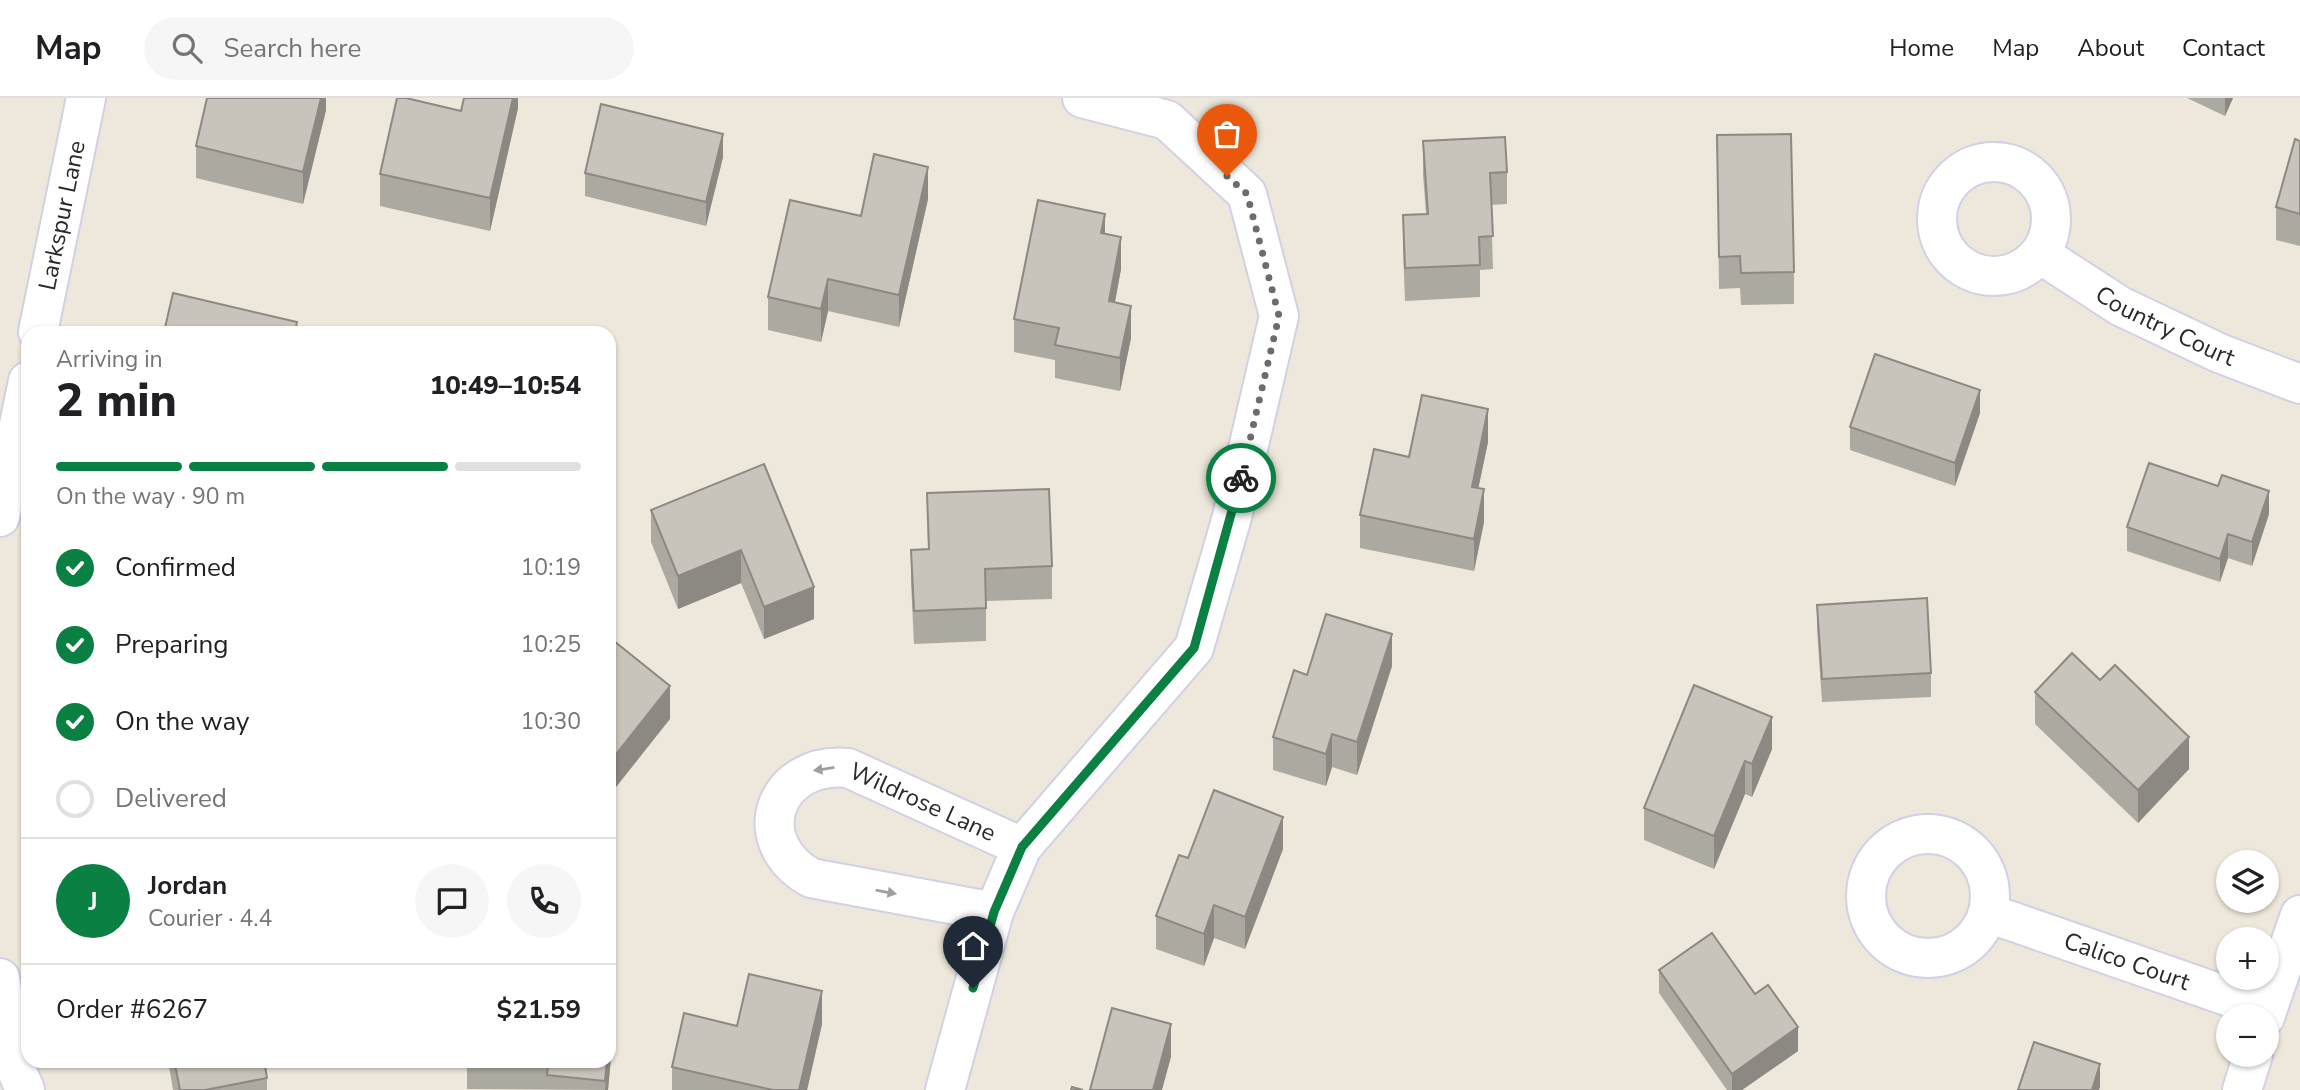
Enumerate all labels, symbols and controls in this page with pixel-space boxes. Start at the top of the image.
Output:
search box [144,17,634,80]
text: Map [35,26,102,71]
icon: search [168,29,206,67]
text: Search here [224,31,361,66]
text: Home [1889,32,1954,64]
text: Map [1992,32,2039,64]
text: About [2077,32,2144,64]
text: Contact [2182,32,2265,64]
pin [1197,104,1257,176]
icon: bag [1208,115,1246,153]
street label: Larkspur Lane [31,138,93,293]
street label: Country Court [2089,278,2240,374]
text: Arriving in [56,344,163,375]
text: 10:49–10:54 [430,368,581,403]
text: 2 min [56,369,177,432]
courier [1206,443,1276,513]
icon: bike [1222,459,1260,497]
text: On the way · 90 m [56,481,245,512]
icon: check [56,549,94,587]
text: Confirmed [115,550,236,585]
text: 10:19 [521,552,581,583]
icon: check [56,626,94,664]
text: Preparing [115,627,228,662]
text: 10:25 [521,629,581,660]
icon: check [56,703,94,741]
text: On the way [115,704,249,739]
text: 10:30 [521,706,581,737]
street label: Wildrose Lane [844,755,1001,849]
one-way arrow [813,764,835,775]
text: Delivered [115,781,227,816]
map controls [2216,850,2279,1067]
button: layers [2216,850,2279,913]
button: chat [415,864,489,938]
button: phone [507,864,581,938]
text: Jordan [148,868,227,903]
text: J [88,884,98,919]
one-way arrow [875,887,897,898]
text: Courier · 4.4 [148,903,272,934]
pin [943,916,1003,988]
street label: Calico Court [2060,925,2195,998]
icon: home [954,927,992,965]
button: + [2216,927,2279,990]
text: Order #6267 [56,992,208,1027]
text: $21.59 [497,992,581,1027]
button: − [2216,1004,2279,1067]

